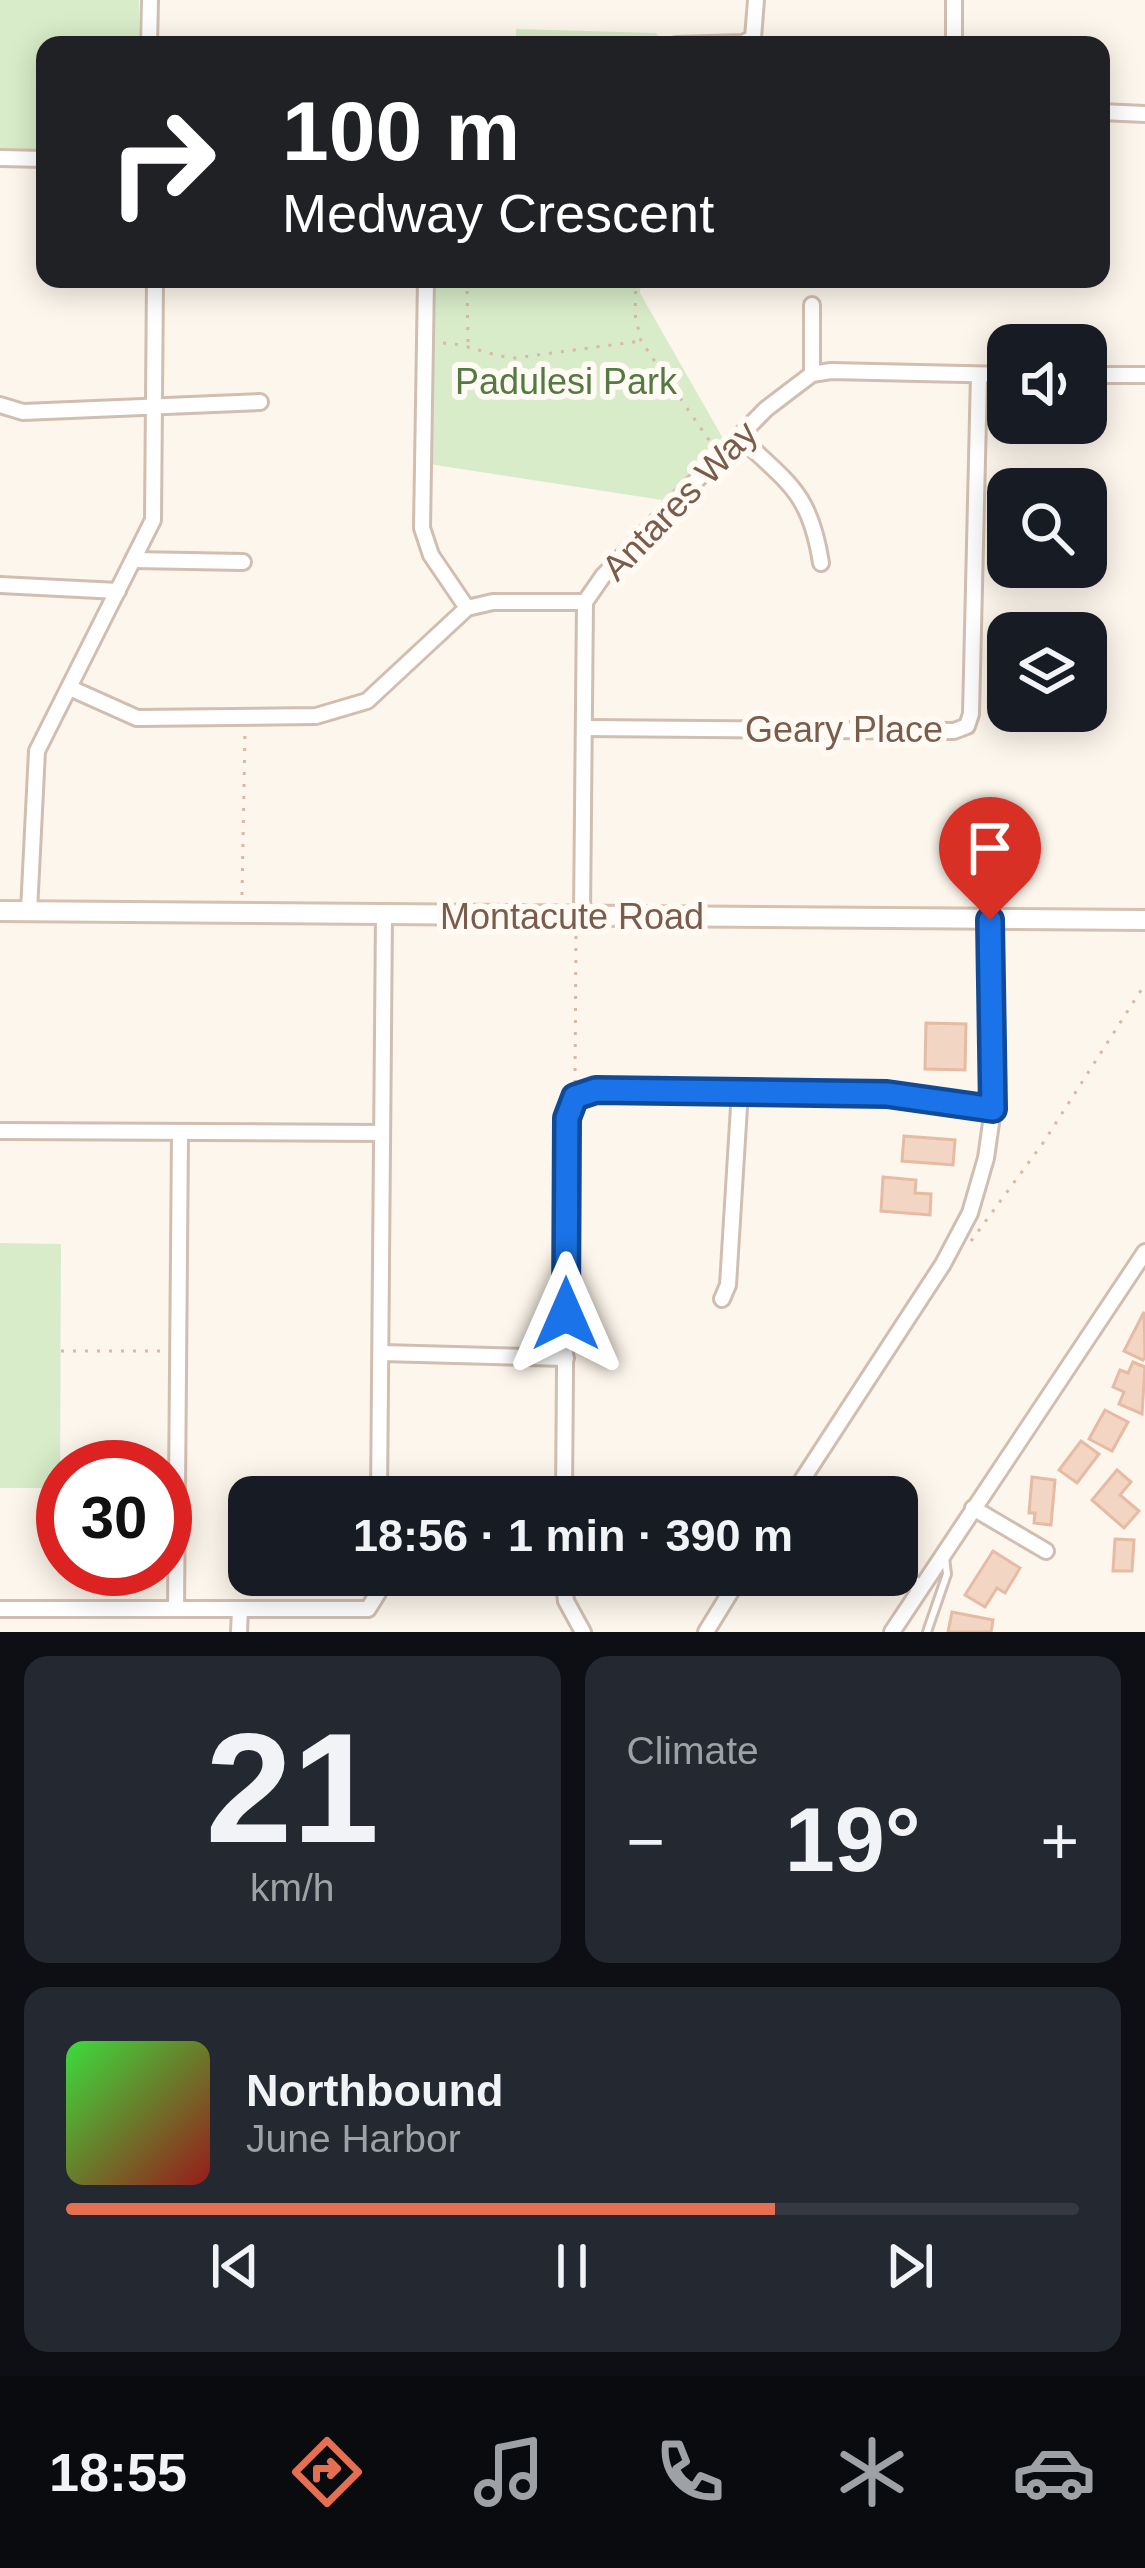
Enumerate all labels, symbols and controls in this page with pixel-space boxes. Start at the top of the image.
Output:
icon: right [84,84,240,240]
text: 100 m [282,84,520,178]
text: Medway Crescent [282,183,714,243]
map controls [987,324,1107,732]
button: sound [987,324,1107,444]
park label: Padulesi Park [455,361,678,402]
street label: Antares Way [594,412,765,588]
button: search [987,468,1107,588]
button: layers [987,612,1107,732]
street label: Geary Place [745,709,943,750]
pin [939,797,1041,920]
icon: arrive [957,815,1023,881]
street label: Montacute Road [440,896,704,937]
position arrow [503,1251,629,1377]
speed limit sign: 30 [36,1440,192,1596]
text: 18:56 · 1 min · 390 m [353,1510,793,1561]
text: 21 [205,1701,379,1875]
text: Climate [627,1729,759,1772]
text: 19° [785,1790,921,1890]
text: − [627,1804,665,1878]
text: + [1040,1804,1079,1878]
text: km/h [250,1866,335,1909]
text: Northbound [246,2065,503,2116]
text: June Harbor [246,2117,461,2160]
icon: previous [202,2233,268,2299]
icon: pause [539,2233,605,2299]
icon: next [877,2233,943,2299]
icon: directions [285,2430,369,2514]
icon: music [467,2430,551,2514]
icon: phone [648,2430,732,2514]
icon: climate [830,2430,914,2514]
icon: car [1012,2430,1096,2514]
text: 18:55 [49,2442,187,2502]

